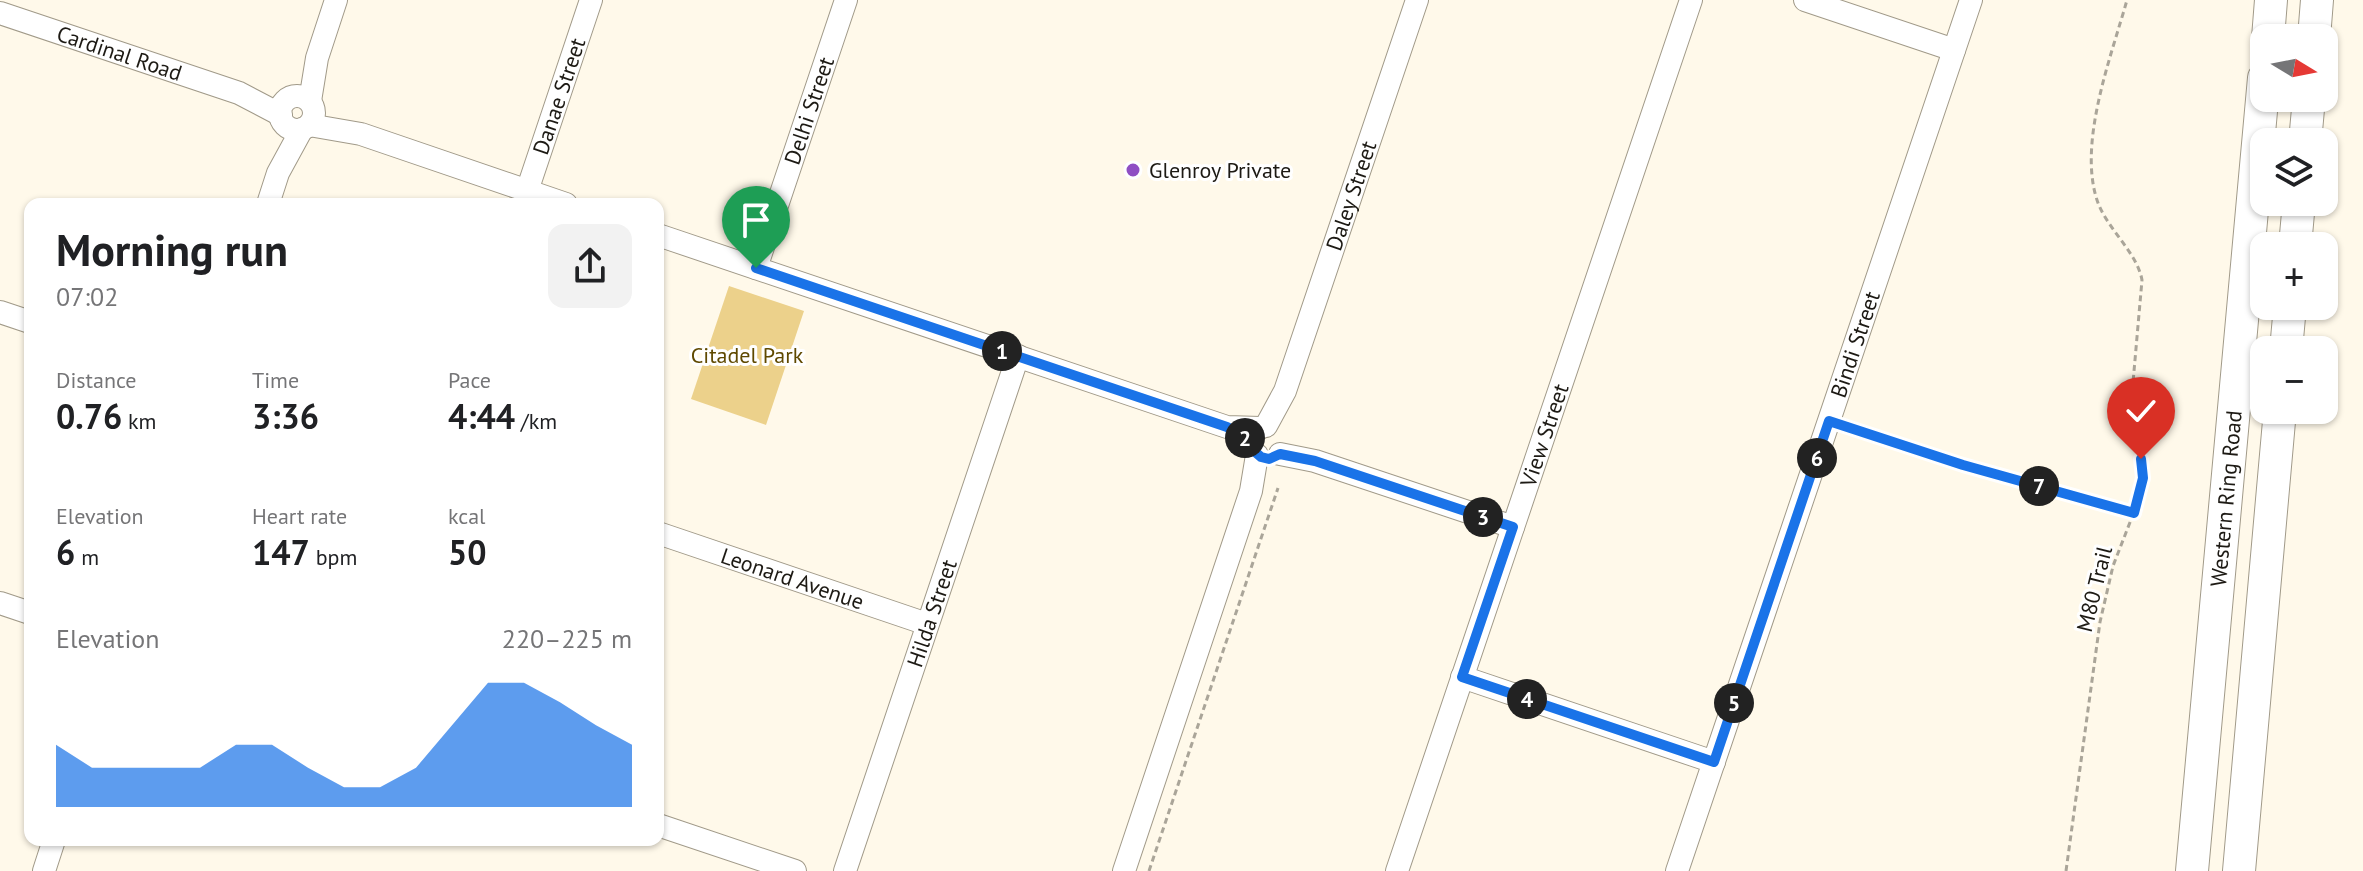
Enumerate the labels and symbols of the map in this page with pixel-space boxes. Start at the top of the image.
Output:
street label: Cardinal Road [53,19,186,87]
north arrow [2250,24,2338,112]
street label: Danae Street [526,34,592,158]
street label: Delhi Street [778,53,840,168]
street label: Daley Street [1319,137,1383,254]
place label: Glenroy Private [1149,156,1291,184]
marker: Glenroy Private [1124,161,1142,179]
pin [722,186,790,268]
street label: Bindi Street [1824,287,1886,401]
pin: 1 [982,331,1022,371]
park label: Citadel Park [691,341,804,369]
pin [2107,377,2175,459]
street label: View Street [1513,379,1575,491]
street label: Western Ring Road [2204,409,2248,588]
pin: 2 [1225,418,1265,458]
pin: 6 [1797,438,1837,478]
pin: 7 [2019,466,2059,506]
pin: 3 [1463,497,1503,537]
street label: Leonard Avenue [717,541,868,616]
street label: M80 Trail [2070,543,2118,635]
street label: Hilda Street [901,555,963,671]
pin: 4 [1507,679,1547,719]
pin: 5 [1714,683,1754,723]

